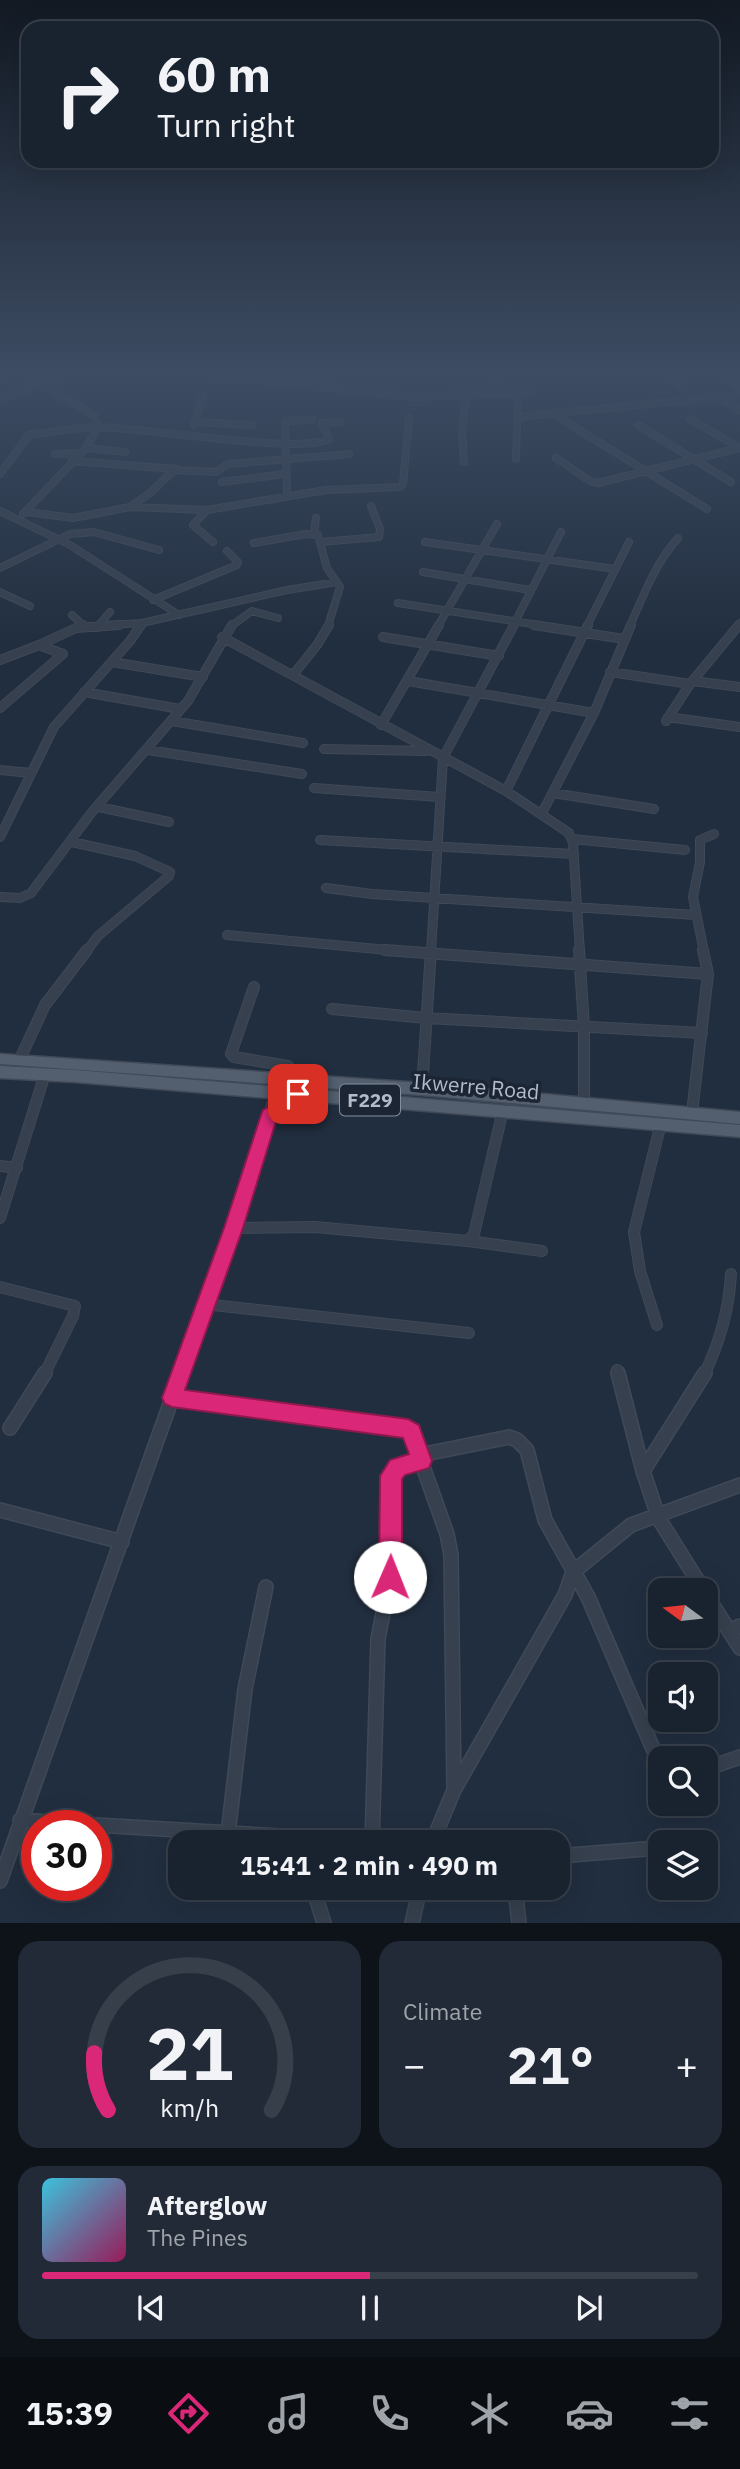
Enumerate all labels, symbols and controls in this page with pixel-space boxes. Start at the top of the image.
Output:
text: 60 m [157,42,271,105]
icon: right [42,49,133,140]
text: Turn right [157,104,295,146]
pin [268,1064,328,1124]
street label: Ikwerre Road [412,1067,541,1105]
icon: arrive [279,1075,317,1113]
road number: F229 [340,1084,400,1116]
position arrow [353,1540,427,1614]
north arrow [648,1578,718,1648]
map controls [648,1578,718,1900]
button: sound [648,1662,718,1732]
button: search [648,1746,718,1816]
speed limit sign: 30 [21,1810,112,1901]
button: layers [648,1830,718,1900]
text: 15:41 · 2 min · 490 m [240,1848,498,1882]
text: Climate [403,1996,482,2026]
text: 21 [146,2006,233,2101]
text: 21° [507,2031,594,2098]
text: − [403,2040,426,2089]
text: + [675,2040,698,2089]
text: km/h [160,2091,219,2124]
text: Afterglow [147,2188,267,2222]
text: The Pines [147,2222,248,2252]
icon: previous [132,2289,170,2327]
icon: pause [351,2289,389,2327]
icon: next [570,2289,608,2327]
icon: directions [164,2389,213,2438]
icon: music [264,2389,313,2438]
icon: phone [365,2389,414,2438]
icon: climate [465,2389,514,2438]
icon: car [565,2389,614,2438]
icon: filters [665,2389,714,2438]
text: 15:39 [26,2392,113,2434]

